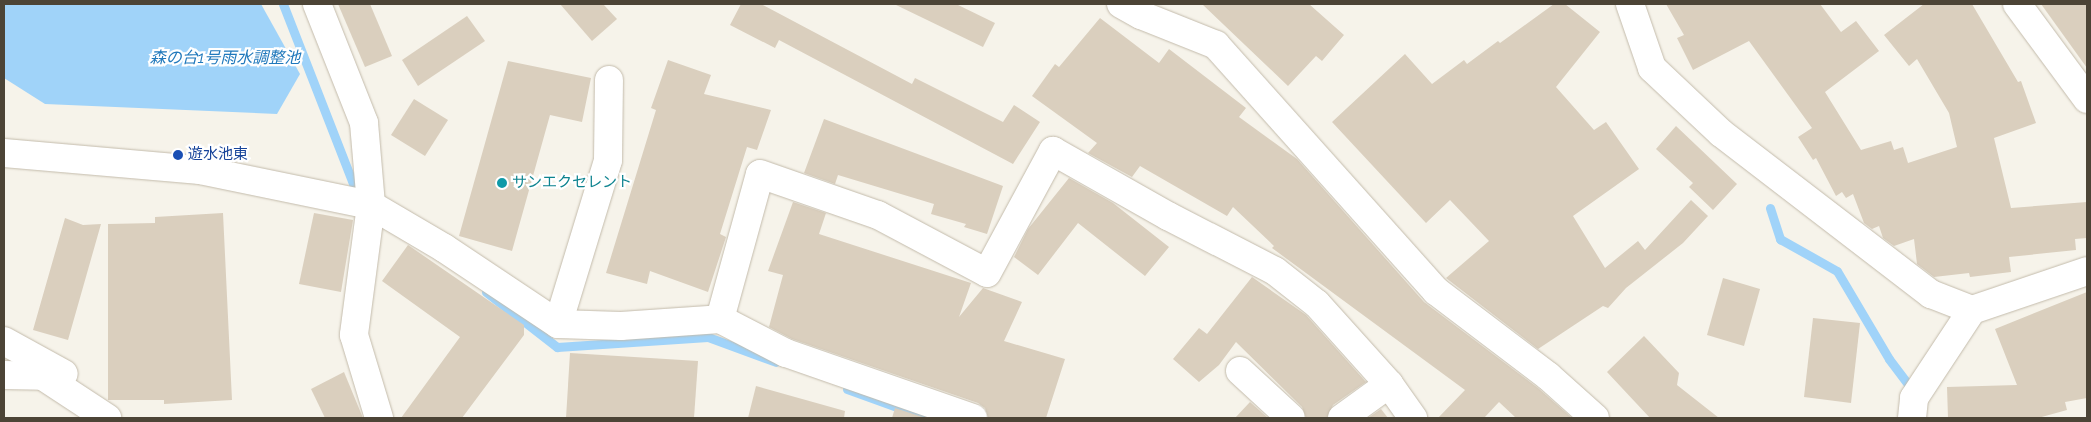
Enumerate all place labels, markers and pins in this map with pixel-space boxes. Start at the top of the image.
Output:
place label: 遊水池東 [188,146,248,164]
marker: 遊水池東 [172,149,184,161]
place label: サンエクセレント [512,174,632,192]
marker: サンエクセレント [496,177,508,189]

